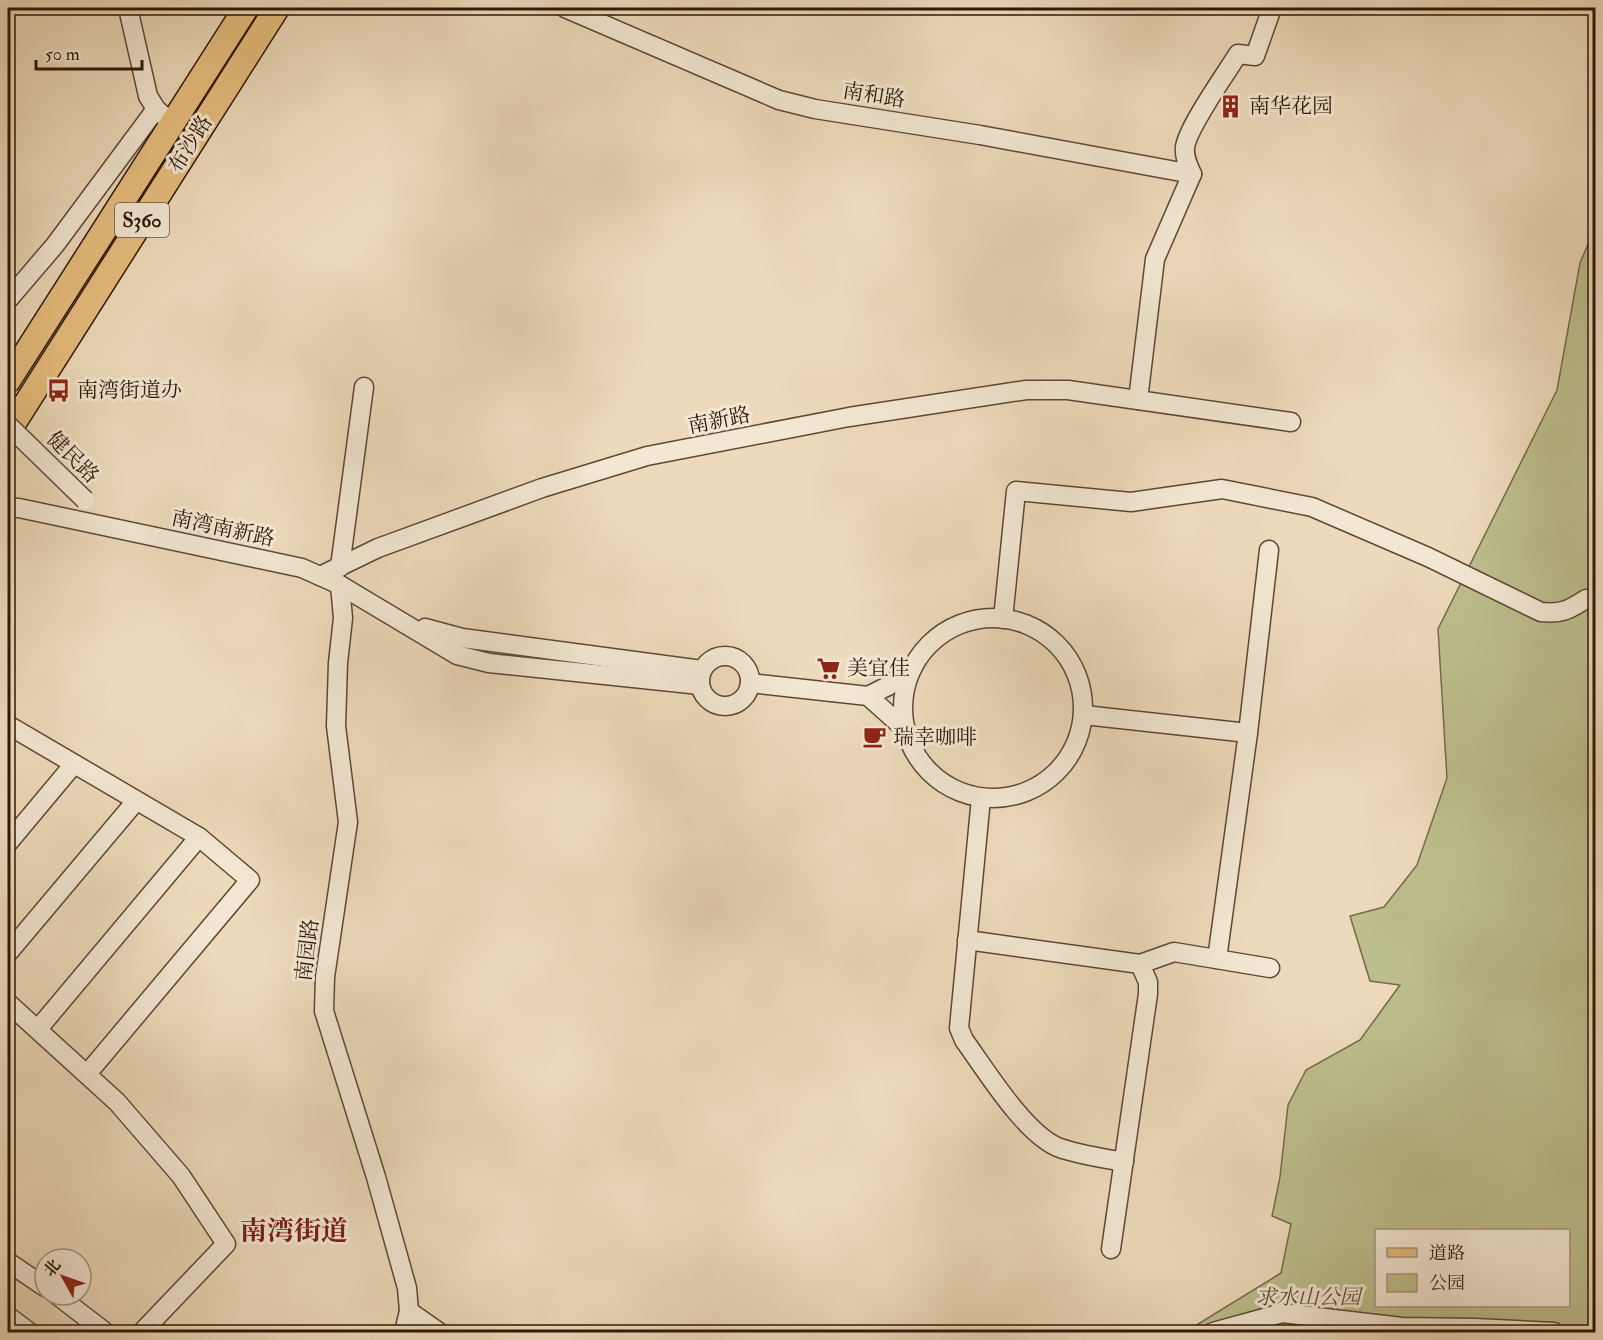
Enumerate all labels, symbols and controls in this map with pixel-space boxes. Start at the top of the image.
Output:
scale bar [36,33,142,71]
text: 50 m [45,43,80,66]
street label: 南和路 [841,77,907,114]
building icon: 南华花园 [1218,93,1244,119]
place label: 南华花园 [1249,93,1333,120]
street label: 布沙路 [162,110,219,178]
road number: S360 [115,203,169,237]
bus stop icon: 南湾街道办 [46,377,72,403]
place label: 南湾街道办 [77,377,182,404]
street label: 南新路 [686,401,753,440]
street label: 健民路 [41,426,104,489]
street label: 南湾南新路 [169,504,277,553]
supermarket icon: 美宜佳 [816,655,842,681]
place label: 美宜佳 [847,655,910,682]
cafe icon: 瑞幸咖啡 [862,724,888,750]
place label: 瑞幸咖啡 [893,724,977,751]
street label: 南园路 [290,917,325,983]
district label: 南湾街道 [240,1215,348,1248]
legend [1375,1229,1570,1307]
text: 道路 [1429,1242,1465,1265]
north arrow [33,1247,93,1307]
text: 北 [39,1255,65,1281]
text: 公园 [1429,1272,1465,1295]
park label: 求水山公园 [1256,1284,1363,1311]

